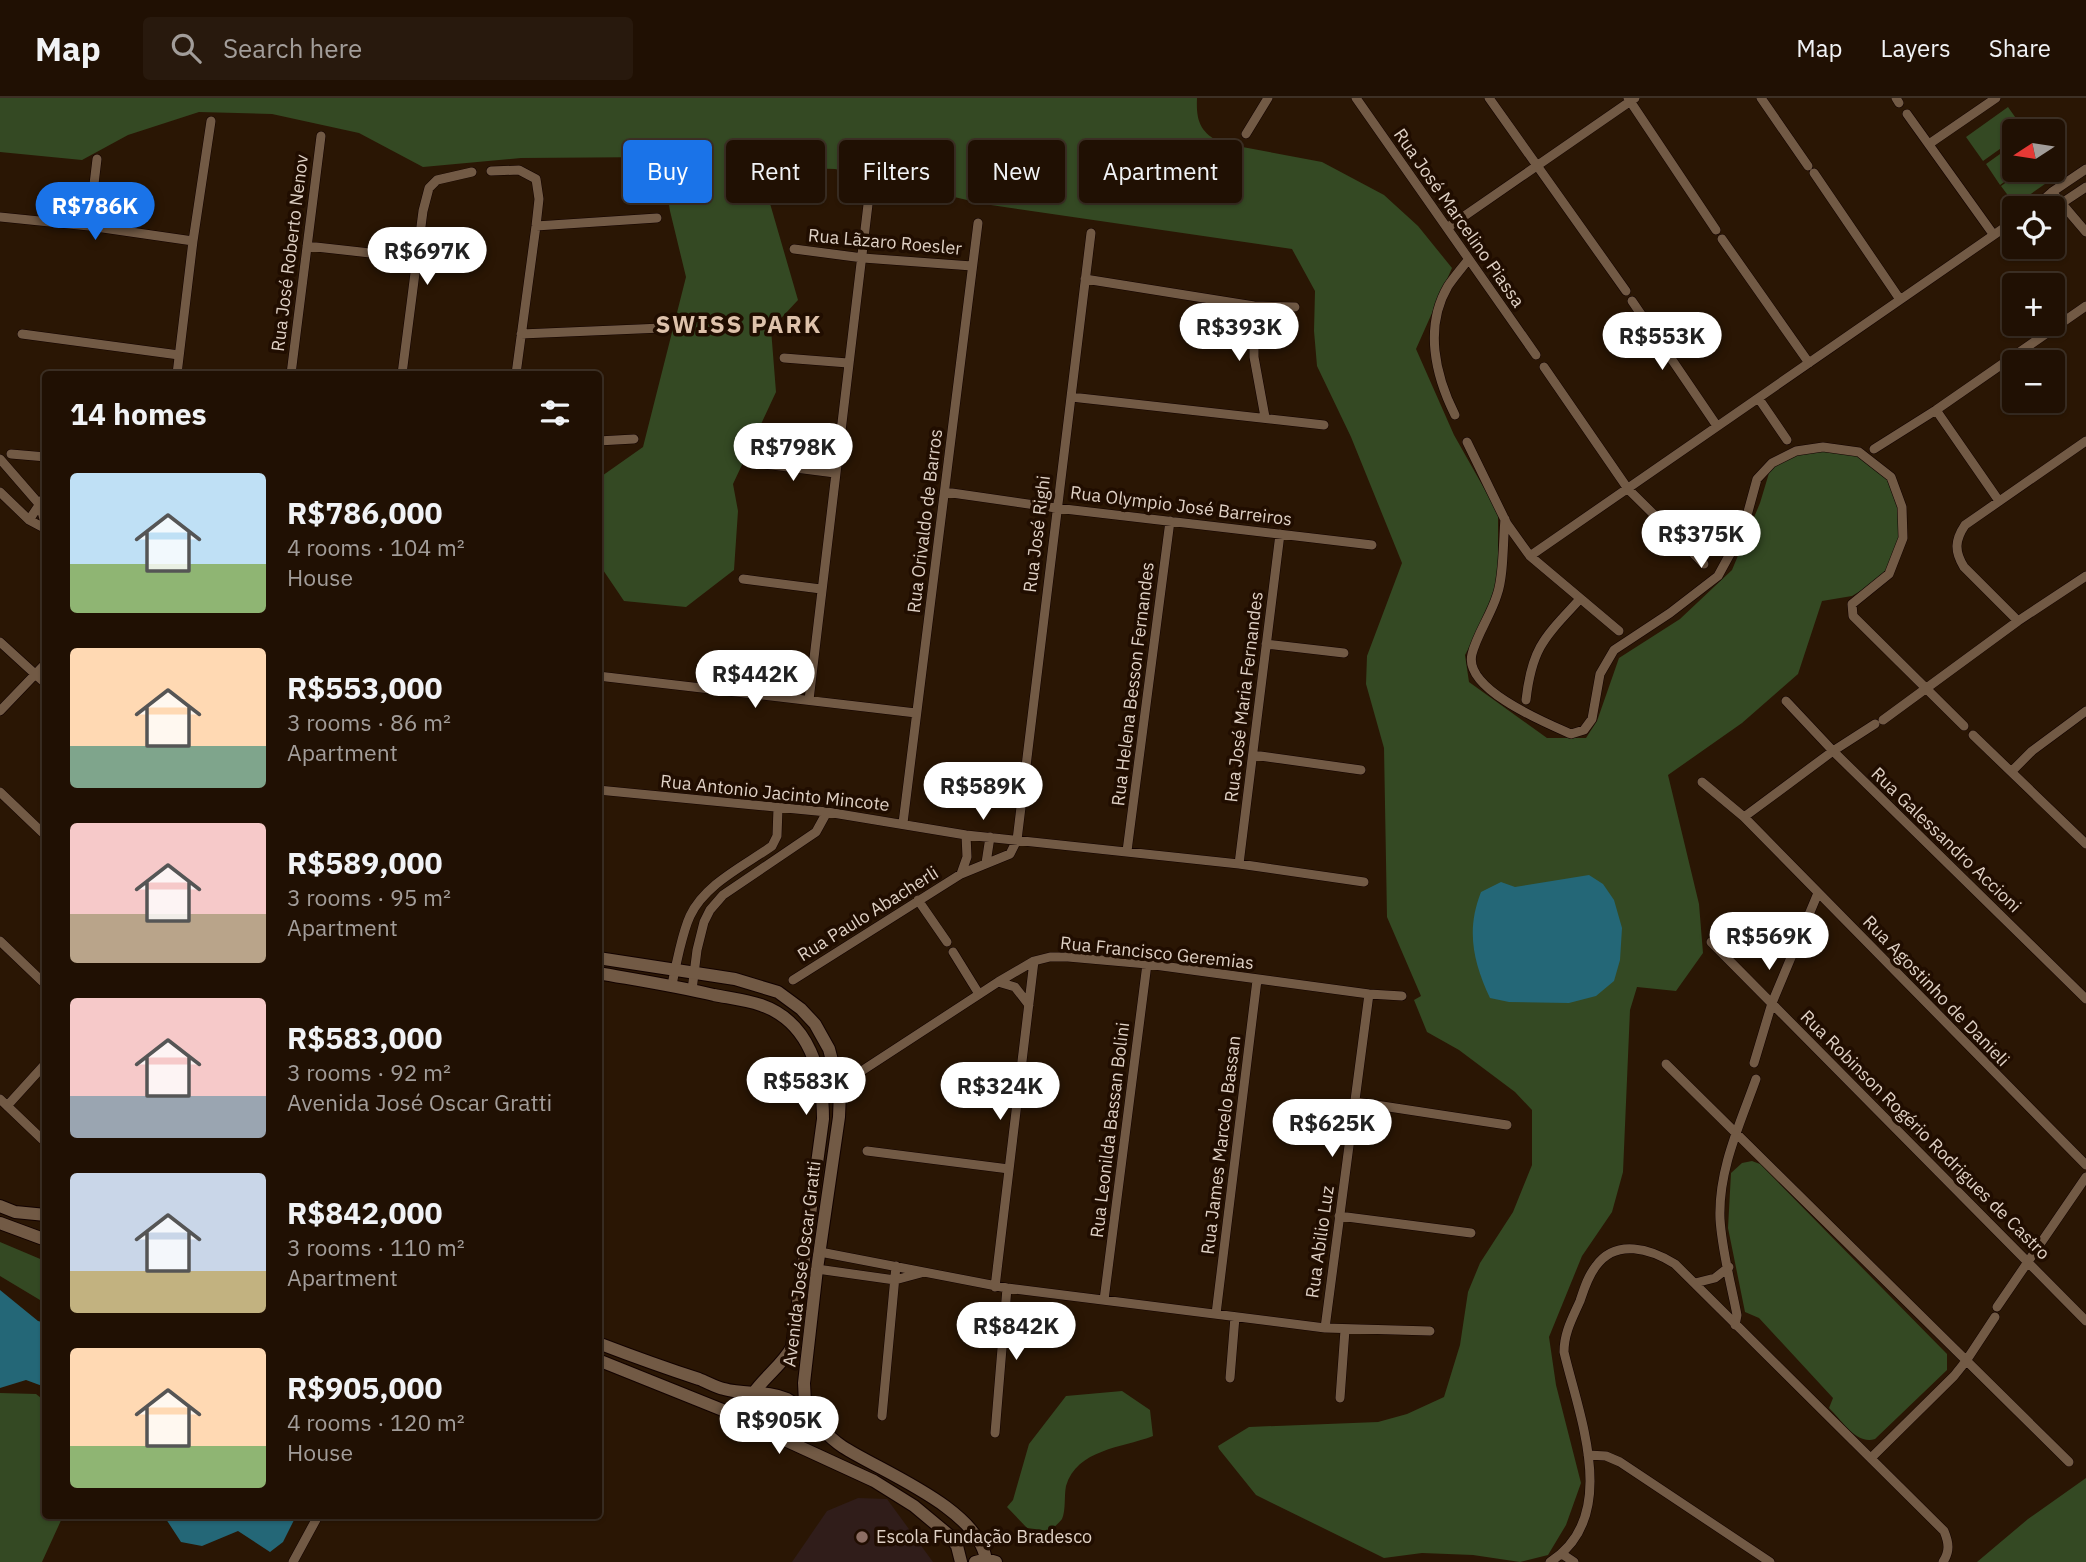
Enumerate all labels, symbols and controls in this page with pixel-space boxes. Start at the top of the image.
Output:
search box [143,17,633,80]
text: Map [35,27,101,70]
icon: search [167,29,205,67]
text: Search here [223,31,362,65]
text: Map [1796,32,1843,64]
text: Layers [1881,32,1951,64]
text: Share [1989,32,2051,64]
north arrow [2002,119,2065,182]
map controls [2002,119,2065,413]
street label: Rua José Marcelino Piassa [1389,124,1530,312]
chip: Buy [623,140,712,203]
chip: Rent [726,140,825,203]
chip: Filters [839,140,954,203]
chip: New [968,140,1065,203]
chip: Apartment [1079,140,1242,203]
street label: Rua José Roberto Nenov [266,153,313,353]
pin: R$786K [38,183,152,242]
text: R$786K [52,190,138,220]
button: locate [2002,196,2065,259]
street label: Rua Lãzaro Roesler [807,223,963,260]
pin: R$697K [370,228,484,287]
text: R$697K [384,235,470,265]
button: + [2002,273,2065,336]
pin: R$393K [1182,303,1296,363]
district label: SWISS PARK [656,308,822,340]
text: R$393K [1196,311,1282,341]
pin: R$553K [1605,313,1719,372]
text: R$553K [1619,320,1705,350]
button: − [2002,350,2065,413]
text: 14 homes [70,394,207,433]
icon: filters [536,394,574,432]
pin: R$798K [736,424,850,483]
street label: Rua Orivaldo de Barros [902,428,947,614]
text: R$798K [750,431,836,461]
street label: Rua José Righi [1018,474,1055,594]
street label: Rua Olympio José Barreiros [1069,480,1293,531]
text: R$786,000 [287,493,443,532]
icon: home [126,501,210,585]
pin: R$375K [1644,510,1758,570]
text: R$375K [1658,518,1744,548]
text: 4 rooms · 104 m² [287,532,465,562]
street label: Rua Helena Besson Fernandes [1106,560,1159,807]
text: House [287,562,353,592]
street label: Rua José Maria Fernandes [1219,590,1268,804]
pin: R$442K [698,650,812,710]
text: R$442K [712,658,798,688]
text: R$553,000 [287,668,443,707]
icon: home [126,676,210,760]
text: 3 rooms · 86 m² [287,707,451,737]
text: Apartment [287,737,398,767]
pin: R$589K [926,762,1040,822]
street label: Rua Galessandro Accioni [1866,762,2026,917]
street label: Rua Antonio Jacinto Mincote [659,769,891,816]
text: R$589K [940,770,1026,800]
text: R$589,000 [287,843,443,882]
icon: home [126,851,210,935]
street label: Rua Paulo Abacherli [793,861,943,966]
text: 3 rooms · 95 m² [287,882,451,912]
street label: Rua Agostinho de Danieli [1858,910,2014,1071]
text: Apartment [287,912,398,942]
pin: R$569K [1712,912,1826,972]
text: R$569K [1726,920,1812,950]
street label: Rua Francisco Geremias [1059,931,1255,974]
street label: Rua Robinson Rogério Rodrigues de Castro [1796,1005,2055,1264]
text: R$583,000 [287,1018,443,1057]
street label: Rua Leonilda Bassan Bolini [1085,1021,1134,1239]
icon: home [126,1026,210,1110]
street label: Rua James Marcelo Bassan [1196,1034,1245,1256]
text: 3 rooms · 92 m² [287,1057,451,1087]
pin: R$583K [749,1058,863,1117]
pin: R$324K [943,1062,1057,1122]
text: R$583K [763,1065,849,1095]
text: R$324K [957,1070,1043,1100]
text: Avenida José Oscar Gratti [287,1087,552,1117]
pin: R$625K [1275,1100,1389,1159]
text: R$625K [1289,1107,1375,1137]
street label: Avenida José Oscar Gratti [777,1159,826,1368]
street label: Rua Abilio Luz [1300,1184,1339,1300]
text: R$842,000 [287,1193,443,1232]
icon: home [126,1201,210,1285]
text: 3 rooms · 110 m² [287,1232,465,1262]
text: Apartment [287,1262,398,1292]
pin: R$842K [959,1302,1073,1362]
text: R$842K [973,1310,1059,1340]
text: R$905,000 [287,1368,443,1407]
icon: home [126,1376,210,1460]
pin: R$905K [722,1396,836,1456]
text: R$905K [736,1404,822,1434]
text: 4 rooms · 120 m² [287,1407,465,1437]
text: House [287,1437,353,1467]
place label: Escola Fundação Bradesco [876,1525,1092,1548]
marker: Escola Fundação Bradesco [854,1529,870,1545]

